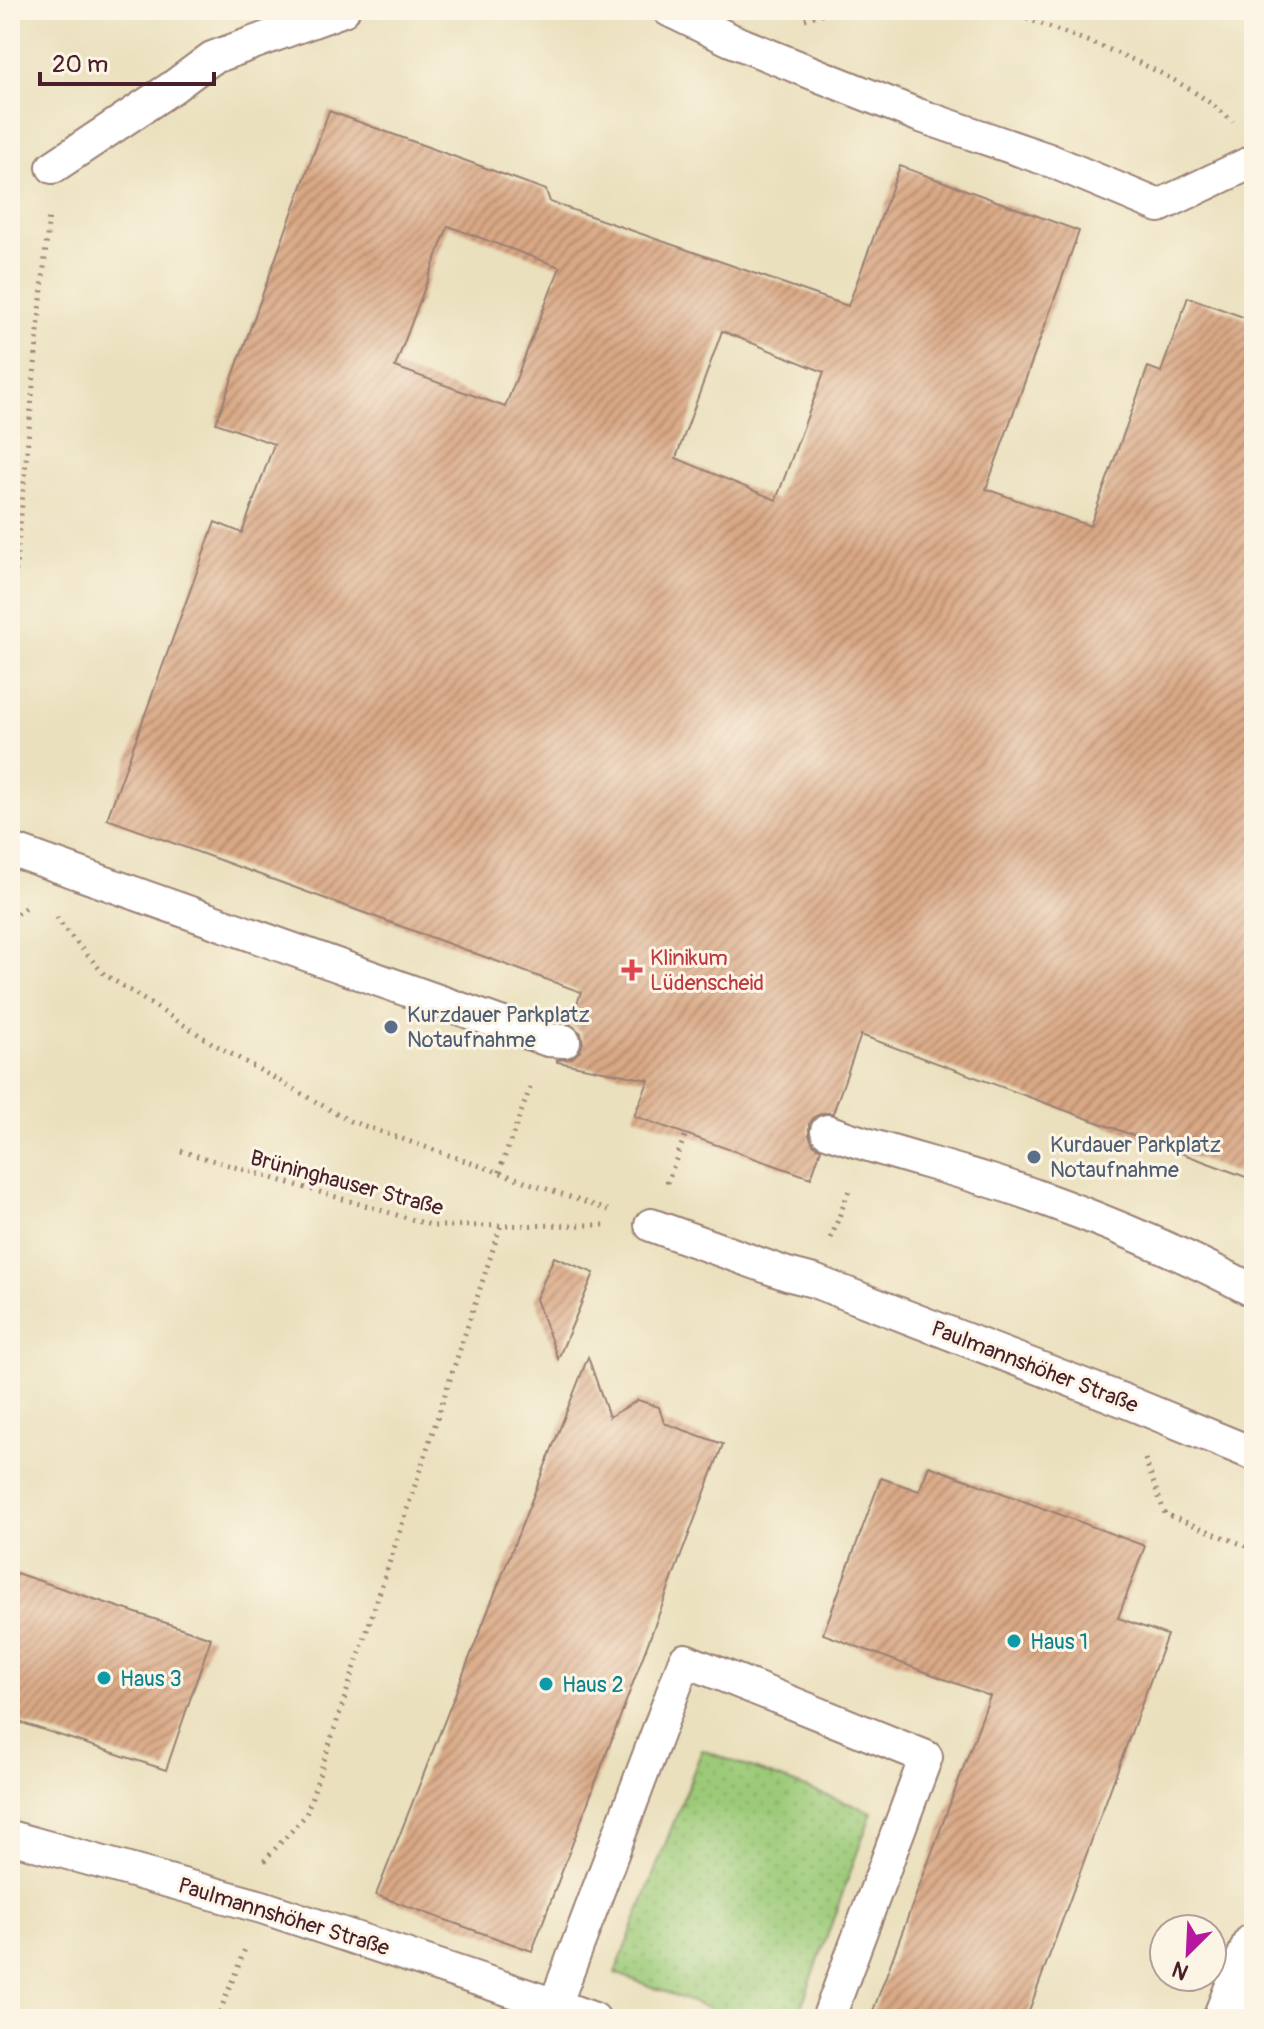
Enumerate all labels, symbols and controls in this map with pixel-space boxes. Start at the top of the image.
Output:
scale bar [40,36,214,86]
text: 20 m [52,50,108,79]
place label: Klinikum Lüdenscheid [650,944,764,997]
marker: Klinikum Lüdenscheid [621,959,643,981]
place label: Kurzdauer Parkplatz Notaufnahme [407,1001,590,1054]
marker: Kurzdauer Parkplatz Notaufnahme [382,1018,400,1036]
place label: Kurdauer Parkplatz Notaufnahme [1050,1131,1221,1184]
street label: Brüninghauser Straße [247,1144,446,1222]
marker: Kurdauer Parkplatz Notaufnahme [1025,1148,1043,1166]
street label: Paulmannshöher Straße [927,1315,1142,1419]
place label: Haus 1 [1030,1628,1088,1656]
marker: Haus 1 [1005,1632,1023,1650]
place label: Haus 3 [120,1665,182,1693]
marker: Haus 3 [95,1669,113,1687]
place label: Haus 2 [562,1671,624,1699]
marker: Haus 2 [537,1675,555,1693]
street label: Paulmannshöher Straße [175,1871,393,1962]
north arrow [1148,1913,1228,1993]
text: N [1168,1954,1193,1986]

